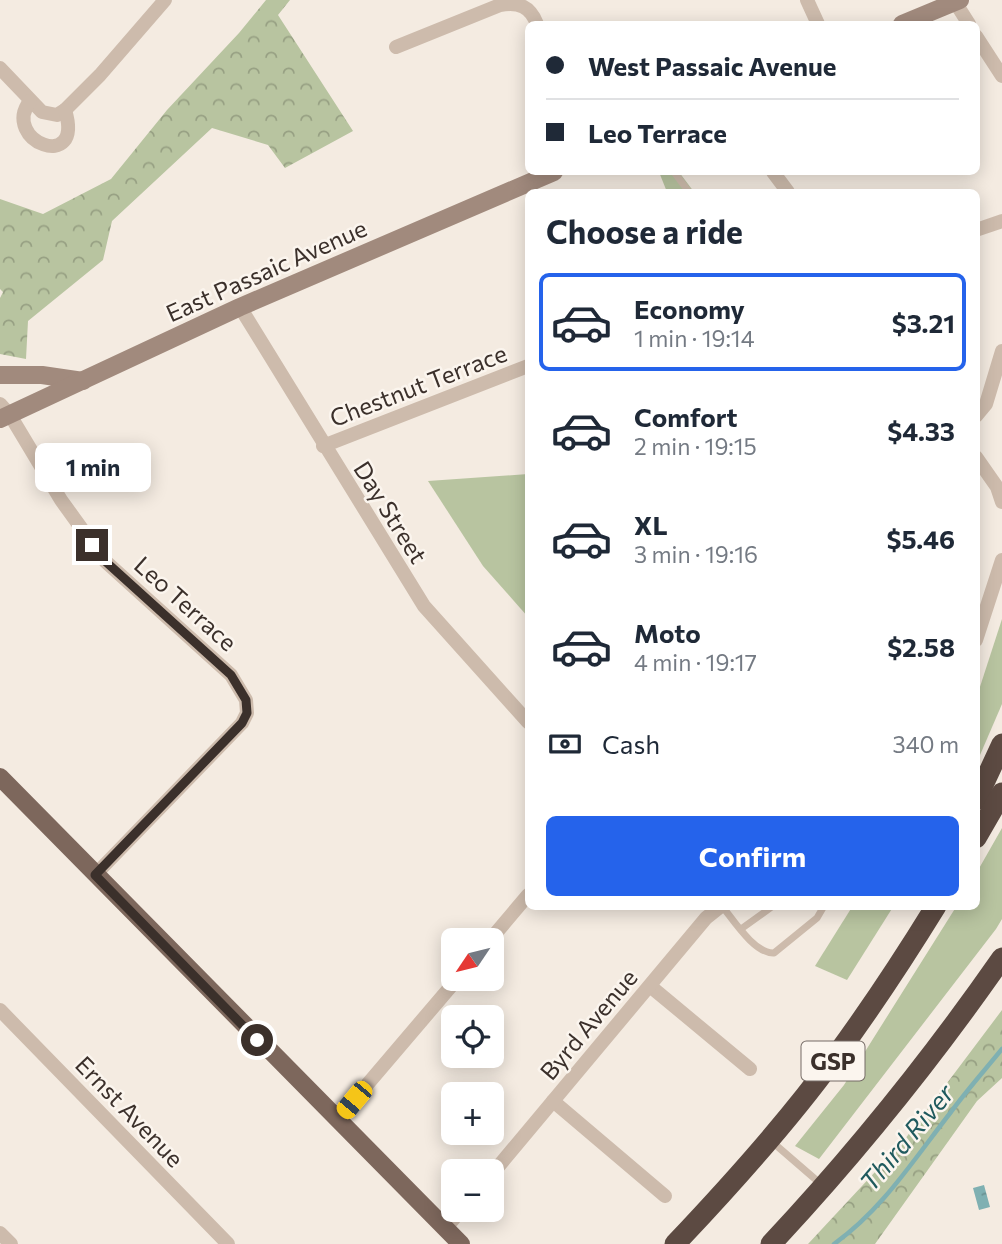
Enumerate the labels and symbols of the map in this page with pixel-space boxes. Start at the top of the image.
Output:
street label: East Passaic Avenue [161,213,371,327]
street label: Chestnut Terrace [325,338,511,432]
callout: 1 min [34,444,150,492]
street label: Day Street [348,456,434,568]
route end [76,529,108,561]
street label: Leo Terrace [129,550,243,656]
north arrow [441,928,504,990]
street label: Byrd Avenue [533,963,643,1085]
route start [241,1024,273,1056]
road number: GSP [802,1042,864,1080]
street label: Ernst Avenue [70,1050,190,1172]
water label: Third River [853,1076,961,1197]
car [333,1077,376,1123]

